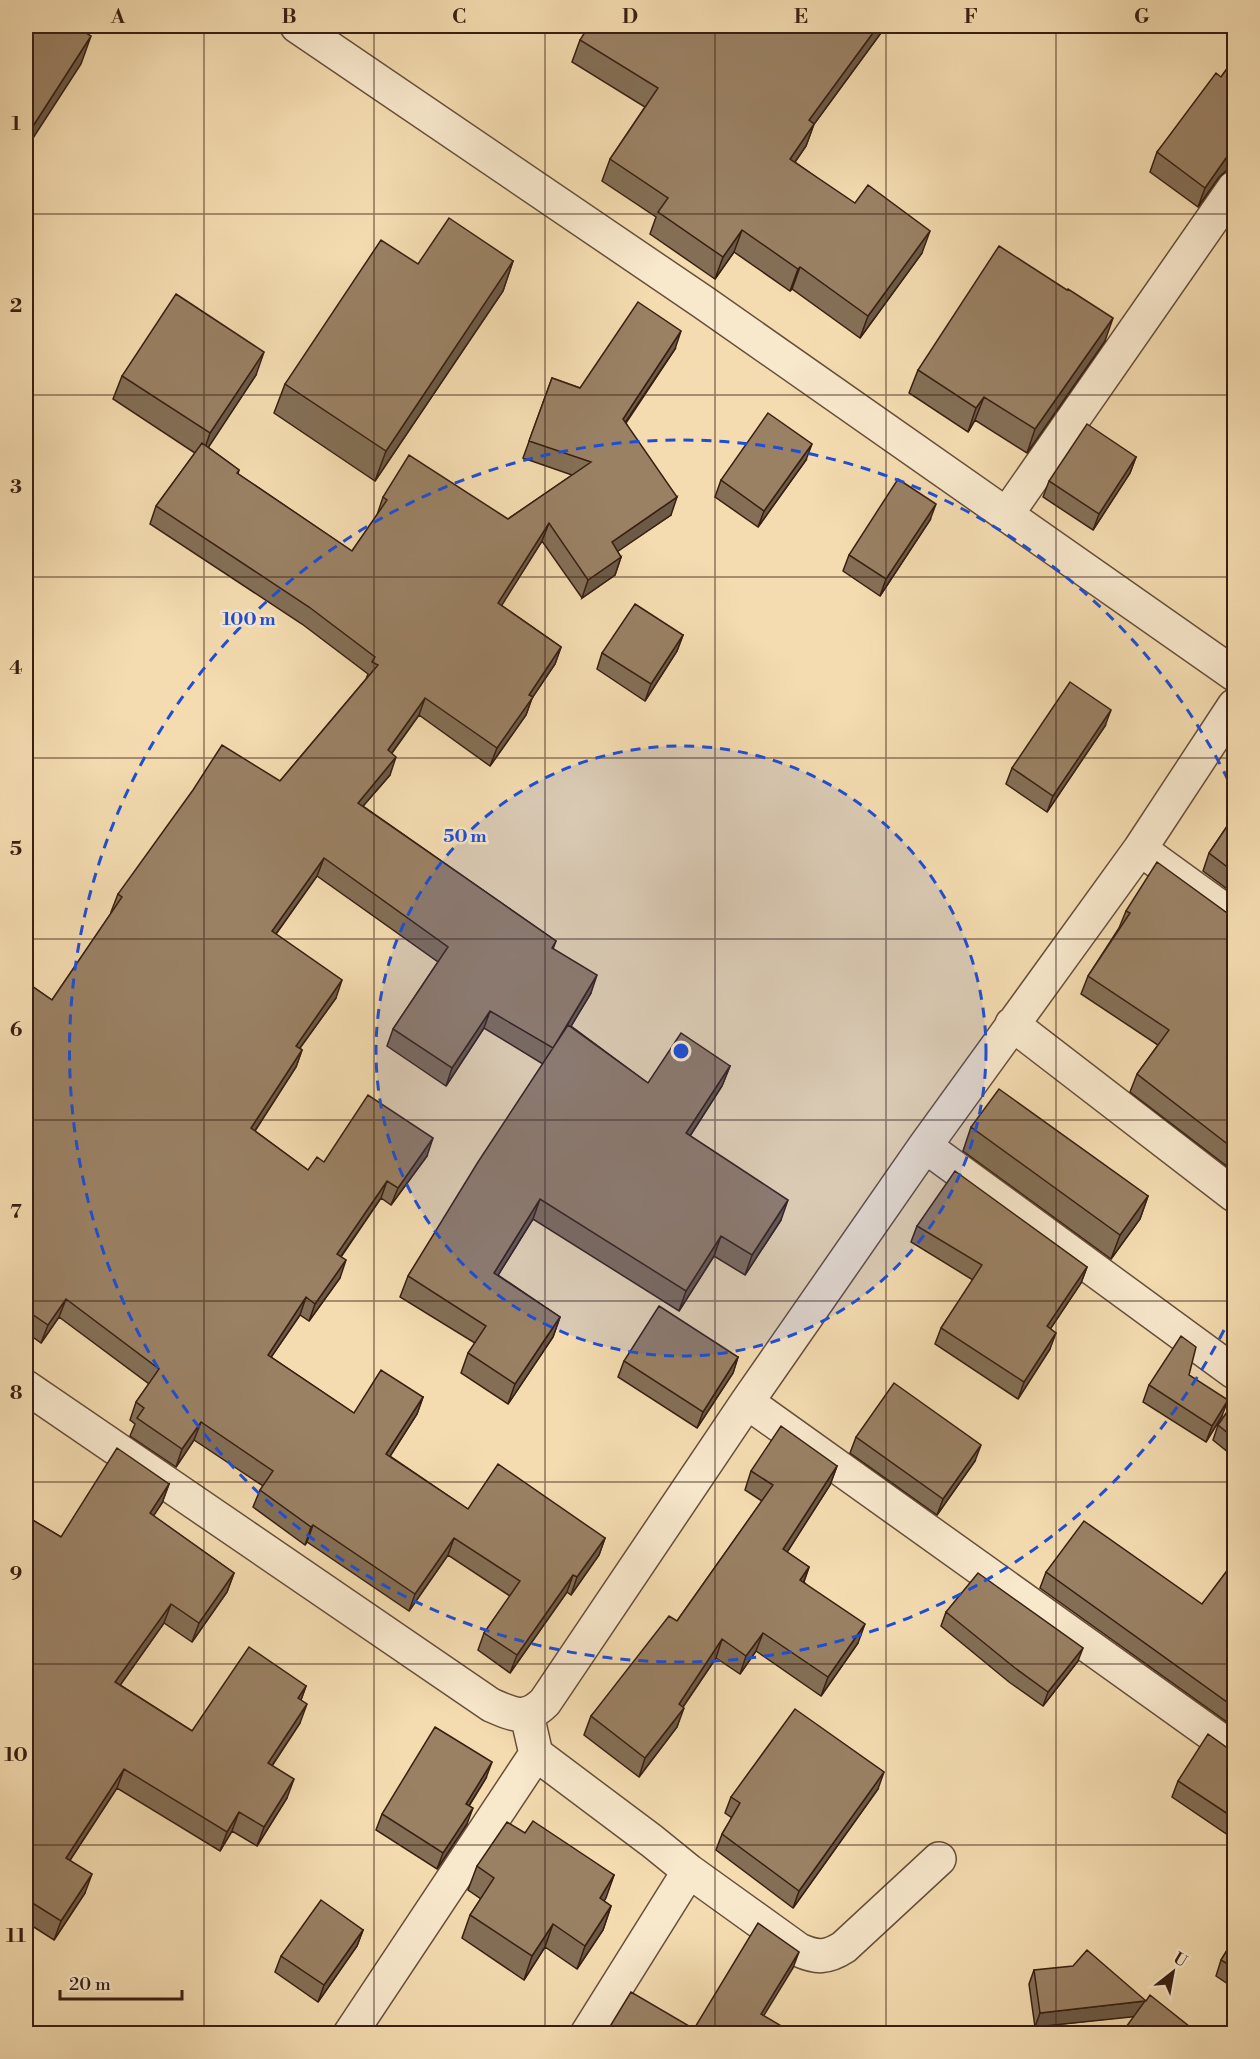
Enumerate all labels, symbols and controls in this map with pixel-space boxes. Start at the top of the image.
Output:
text: A [110,5,126,30]
text: B [281,5,297,30]
text: C [452,5,466,30]
text: D [622,5,638,30]
text: E [794,5,808,30]
text: F [964,5,978,30]
text: G [1134,5,1150,30]
text: 1 [11,112,21,137]
text: 2 [10,294,22,319]
text: 3 [10,475,22,500]
text: 100 m [222,608,276,631]
text: 4 [9,656,23,681]
text: 50 m [443,825,487,848]
text: 5 [10,837,22,862]
text: 6 [10,1018,23,1043]
centre of rings [671,1041,691,1061]
text: 7 [10,1200,22,1225]
text: 8 [10,1381,23,1406]
text: 9 [10,1562,22,1587]
text: 10 [4,1743,28,1768]
text: 11 [6,1924,26,1949]
north arrow [1143,1942,1203,2002]
text: U [1170,1948,1191,1972]
scale bar [60,1963,182,2001]
text: 20 m [69,1973,111,1996]

